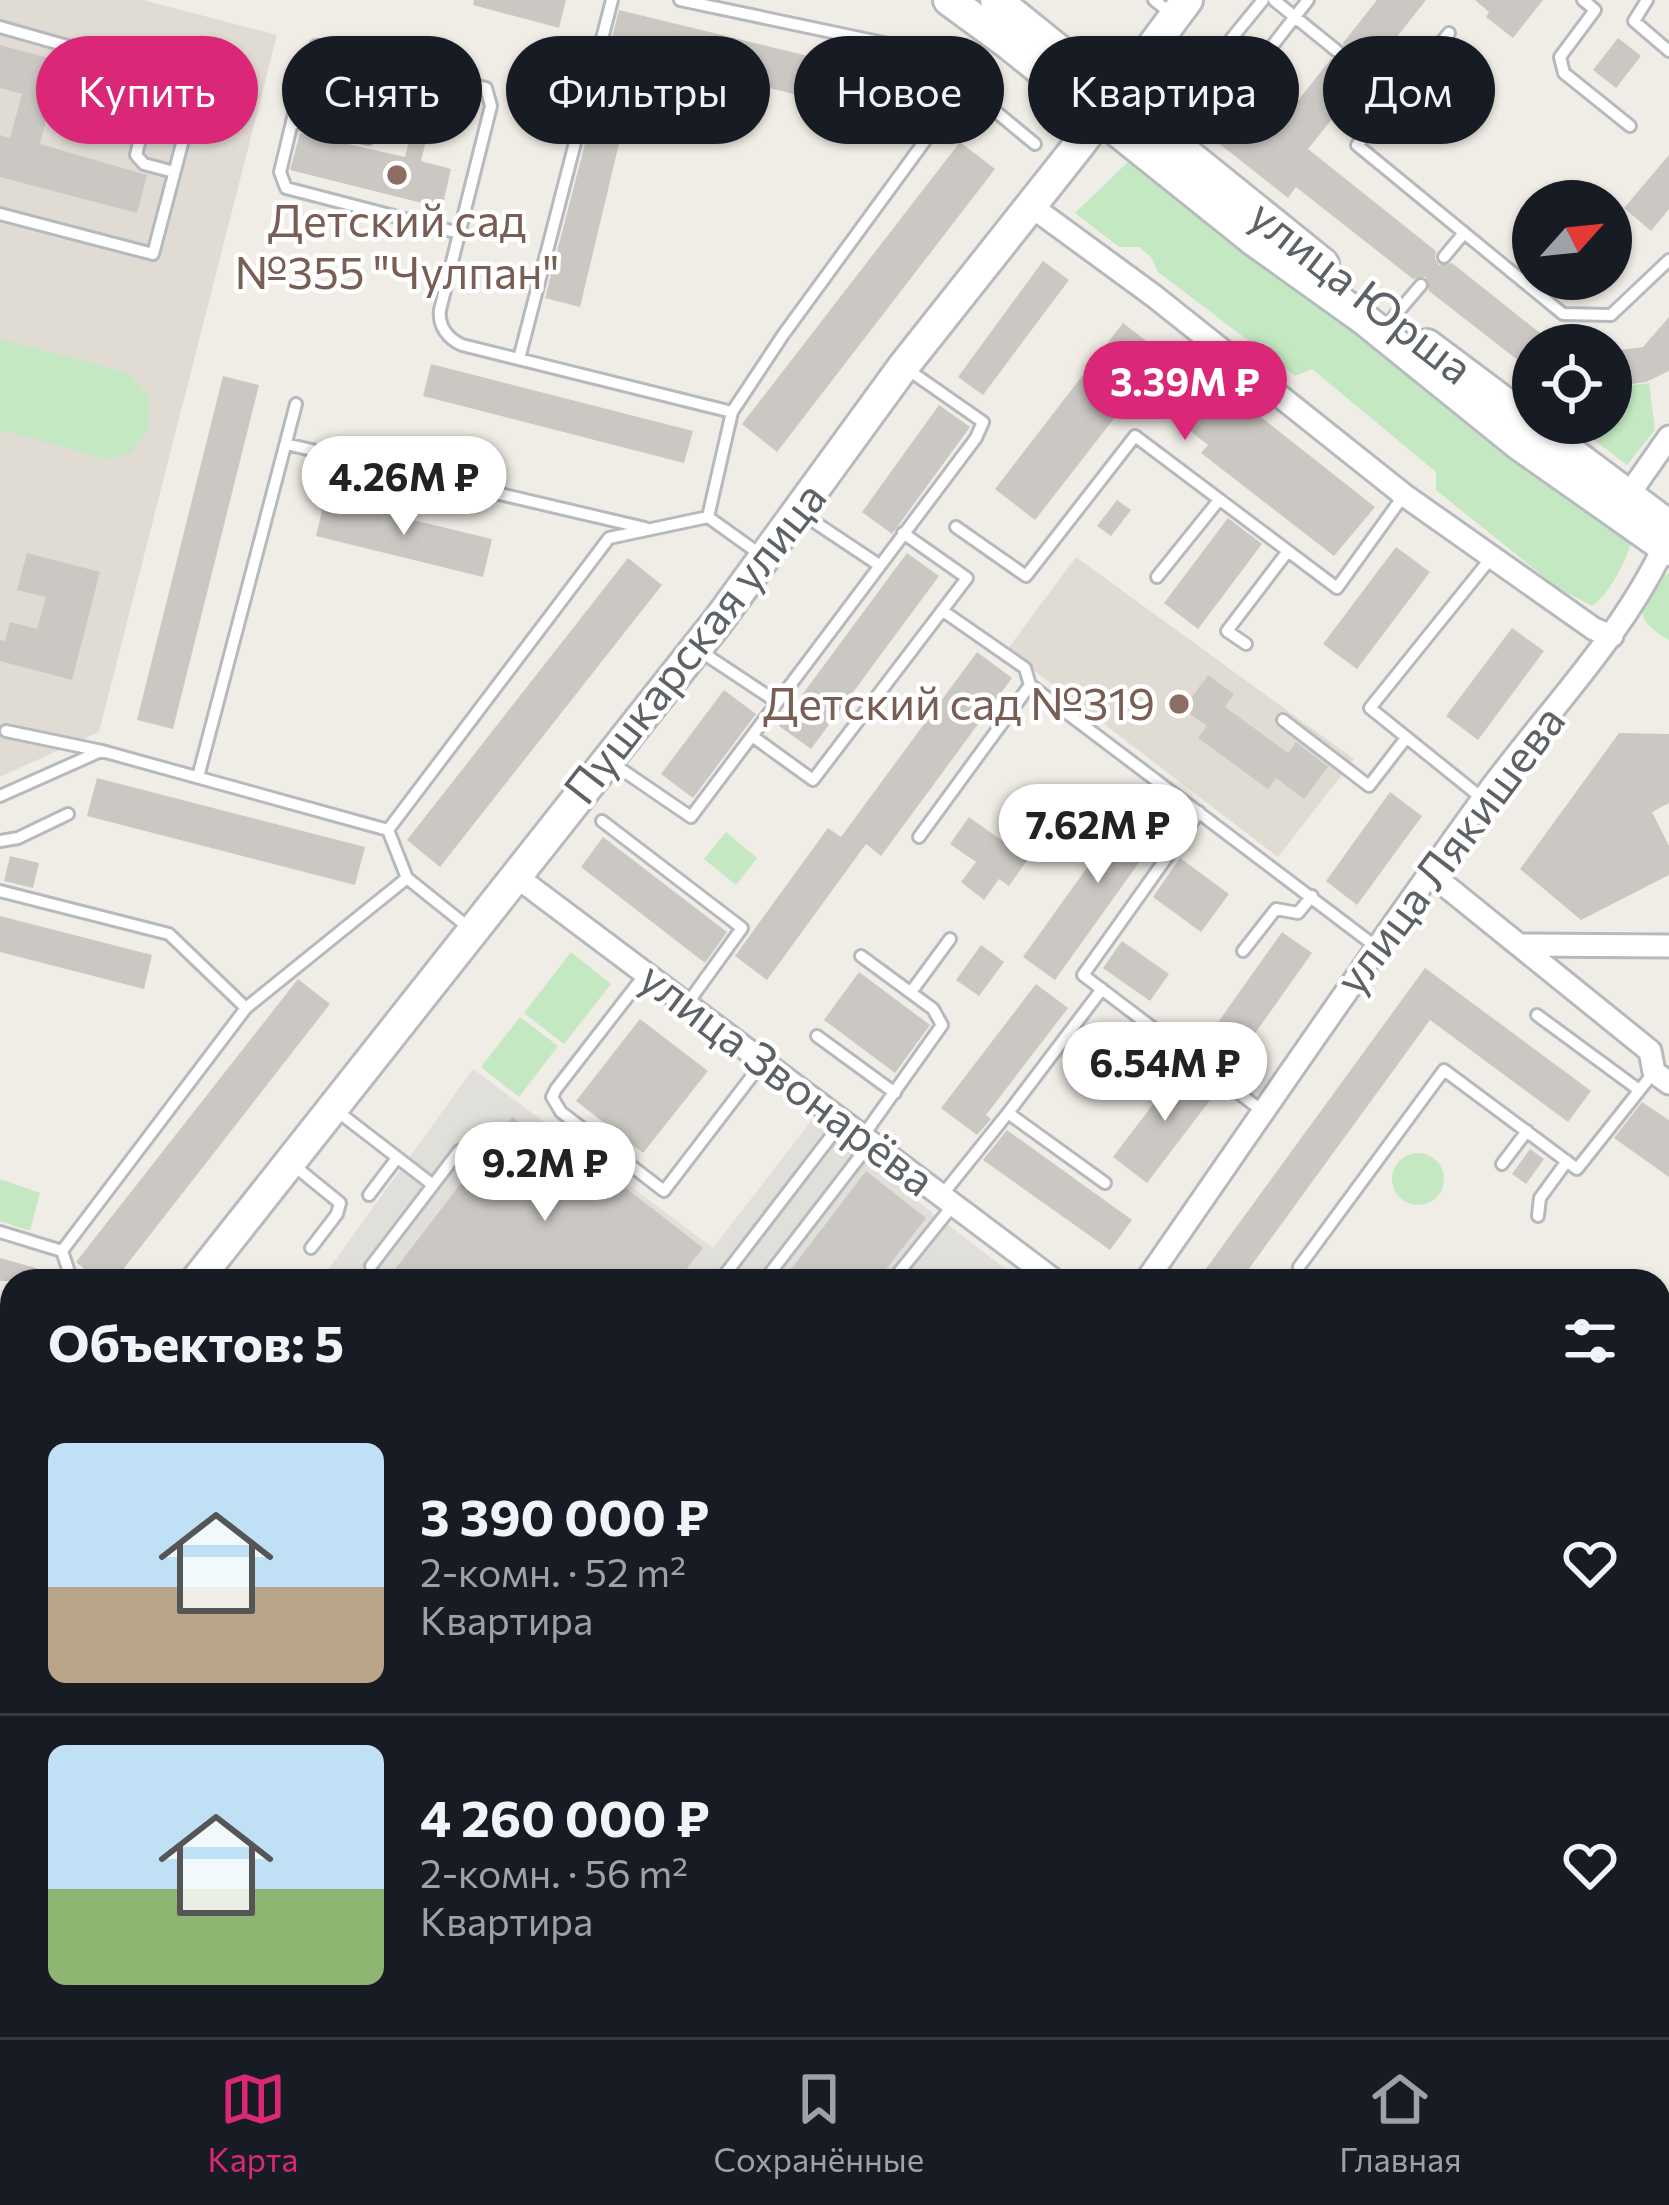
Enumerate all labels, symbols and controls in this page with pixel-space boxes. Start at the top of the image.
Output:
chip: Купить [36,36,258,144]
chip: Снять [282,36,482,144]
chip: Фильтры [506,36,770,144]
chip: Новое [794,36,1004,144]
chip: Квартира [1028,36,1299,144]
chip: Дом [1323,36,1495,144]
marker: Детский сад №355 "Чулпан" [384,162,410,188]
north arrow [1512,180,1632,300]
map controls [1512,180,1632,444]
street label: улица Юрша [1240,186,1485,394]
place label: Детский сад №355 "Чулпан" [235,191,559,298]
button: locate [1512,324,1632,444]
pin: 3.39M ₽ [1074,341,1296,443]
text: 3.39M ₽ [1110,356,1260,404]
pin: 4.26M ₽ [293,436,515,538]
text: 4.26M ₽ [329,451,479,499]
street label: Пушкарская улица [550,470,836,813]
place label: Детский сад №319 [763,674,1155,729]
marker: Детский сад №319 [1166,691,1192,717]
street label: улица Лякишева [1322,693,1574,1004]
pin: 7.62M ₽ [987,784,1209,886]
text: 7.62M ₽ [1026,799,1170,847]
street label: улица Звонарёва [630,948,947,1206]
pin: 6.54M ₽ [1054,1022,1276,1124]
text: 6.54M ₽ [1089,1037,1241,1085]
pin: 9.2M ₽ [447,1122,643,1224]
text: 9.2M ₽ [482,1137,608,1185]
icon: filters [1557,1308,1623,1374]
text: Объектов: 5 [48,1310,344,1373]
text: 3 390 000 ₽ [420,1484,709,1547]
icon: home [144,1491,288,1635]
icon: heart [1557,1530,1623,1596]
text: 2-комн. · 52 m² [420,1547,686,1595]
text: Квартира [420,1595,593,1643]
text: 4 260 000 ₽ [420,1785,710,1848]
icon: home [144,1793,288,1937]
icon: heart [1557,1832,1623,1898]
text: 2-комн. · 56 m² [420,1848,688,1896]
text: Квартира [420,1896,593,1944]
tab: Карта [208,2066,298,2179]
tab: Сохранённые [714,2066,924,2179]
tab: Главная [1339,2066,1461,2179]

